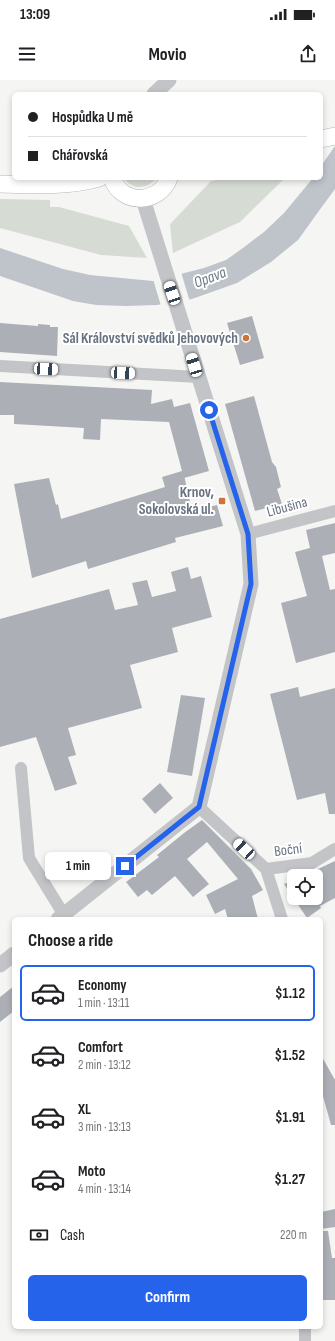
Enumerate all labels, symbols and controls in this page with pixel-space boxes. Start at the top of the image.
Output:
text: 13:09 [20,5,50,24]
icon: menu [16,43,38,65]
icon: share [297,43,319,65]
text: Movio [148,44,187,65]
text: Hospůdka U mě [52,108,133,127]
text: Chářovská [52,146,108,165]
water label: Opava [191,263,229,293]
car [162,280,182,306]
place label: Sál Království svědků Jehovových [63,329,238,348]
marker: Sál Království svědků Jehovových [241,333,251,343]
car [185,352,203,378]
car [34,362,58,376]
car [111,366,135,380]
route start [200,401,218,419]
place label: Krnov, Sokolovská ul. [139,483,214,519]
street label: Libušina [265,492,310,522]
marker: Krnov, Sokolovská ul. [217,496,227,506]
car [231,836,257,862]
street label: Boční [273,839,303,861]
callout: 1 min [45,852,111,880]
route end [116,857,134,875]
text: 1 min [66,858,90,874]
map controls [287,869,323,905]
button: locate [287,869,323,905]
text: Choose a ride [28,930,113,951]
icon: car [30,975,66,1011]
text: Economy [78,976,127,995]
text: $1.12 [275,984,305,1003]
text: 1 min · 13:11 [78,995,129,1011]
icon: car [30,1037,66,1073]
text: Comfort [78,1038,123,1057]
text: $1.52 [275,1046,305,1065]
text: 2 min · 13:12 [78,1057,131,1073]
icon: car [30,1099,66,1135]
text: XL [78,1100,91,1119]
text: $1.91 [275,1108,305,1127]
text: 3 min · 13:13 [78,1119,131,1135]
icon: car [30,1161,66,1197]
text: Moto [78,1162,105,1181]
text: $1.27 [274,1170,305,1189]
text: 4 min · 13:14 [78,1181,131,1197]
icon: cash [28,1224,50,1246]
text: Cash [60,1226,85,1245]
text: 220 m [280,1227,307,1243]
button: Confirm [28,1275,307,1321]

